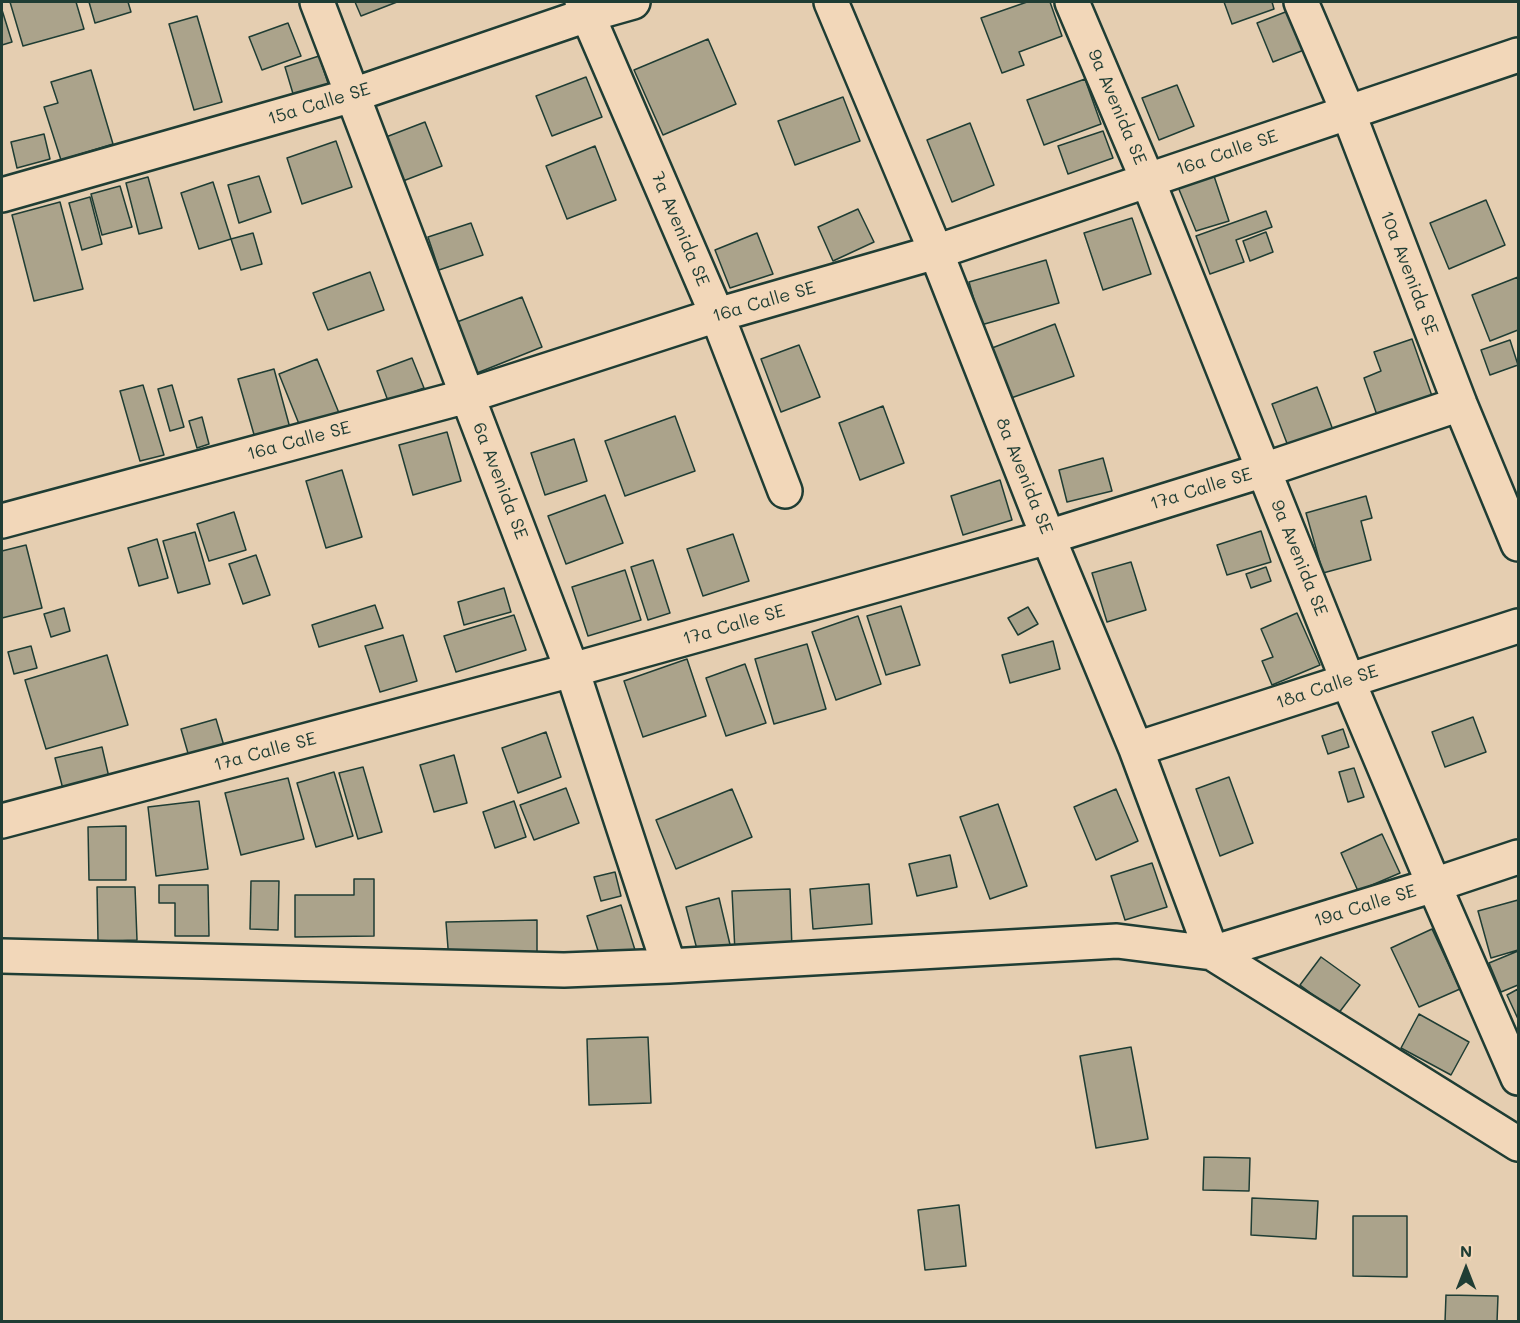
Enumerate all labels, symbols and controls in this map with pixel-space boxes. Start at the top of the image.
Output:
street label: 9a Avenida SE [1083,46,1151,168]
street label: 15a Calle SE [265,78,373,130]
street label: 16a Calle SE [1173,125,1281,181]
street label: 7a Avenida SE [646,168,714,290]
street label: 10a Avenida SE [1375,208,1443,338]
street label: 16a Calle SE [710,277,818,327]
street label: 8a Avenida SE [991,415,1057,537]
street label: 16a Calle SE [245,417,353,465]
street label: 6a Avenida SE [468,419,532,543]
street label: 17a Calle SE [1147,463,1255,515]
street label: 9a Avenida SE [1266,497,1332,619]
street label: 17a Calle SE [680,600,788,650]
street label: 18a Calle SE [1273,660,1381,714]
street label: 17a Calle SE [211,728,319,776]
street label: 19a Calle SE [1311,880,1419,932]
north arrow [1436,1239,1496,1299]
text: N [1460,1240,1472,1261]

